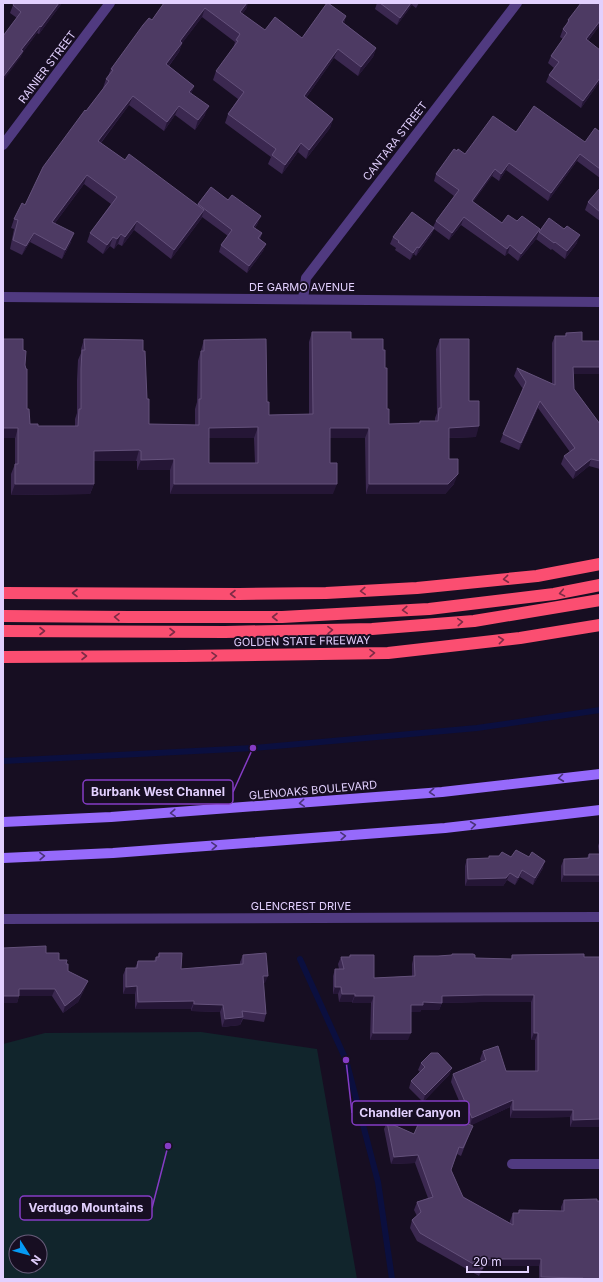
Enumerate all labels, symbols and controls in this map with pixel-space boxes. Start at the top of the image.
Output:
street label: RAINIER STREET [15,28,79,106]
street label: CANTARA STREET [360,99,430,183]
street label: DE GARMO AVENUE [249,280,355,294]
one-way arrow [503,574,509,583]
one-way arrow [360,587,366,596]
one-way arrow [559,588,565,596]
one-way arrow [72,589,78,597]
one-way arrow [230,590,236,598]
one-way arrow [402,606,408,614]
one-way arrow [114,613,120,621]
one-way arrow [272,613,278,621]
one-way arrow [457,618,463,627]
one-way arrow [327,626,333,634]
one-way arrow [39,627,45,635]
one-way arrow [169,628,175,636]
street label: GOLDEN STATE FREEWAY [234,633,371,649]
one-way arrow [498,636,504,645]
one-way arrow [369,649,375,657]
one-way arrow [81,652,87,660]
one-way arrow [211,652,217,660]
one-way arrow [558,773,564,782]
street label: GLENOAKS BOULEVARD [248,777,378,803]
callout: Burbank West Channel [83,780,233,804]
text: Burbank West Channel [91,784,225,799]
one-way arrow [429,788,435,797]
one-way arrow [299,798,305,807]
one-way arrow [170,808,176,817]
one-way arrow [470,821,476,830]
one-way arrow [340,832,346,841]
one-way arrow [211,841,217,850]
one-way arrow [39,852,45,861]
street label: GLENCREST DRIVE [251,899,351,913]
callout: Chandler Canyon [352,1101,469,1125]
text: Chandler Canyon [359,1105,461,1120]
callout: Verdugo Mountains [20,1196,152,1220]
text: Verdugo Mountains [28,1200,144,1215]
north arrow [8,1234,48,1274]
scale bar [467,1248,528,1274]
text: N [28,1252,44,1267]
text: 20 m [473,1254,502,1269]

